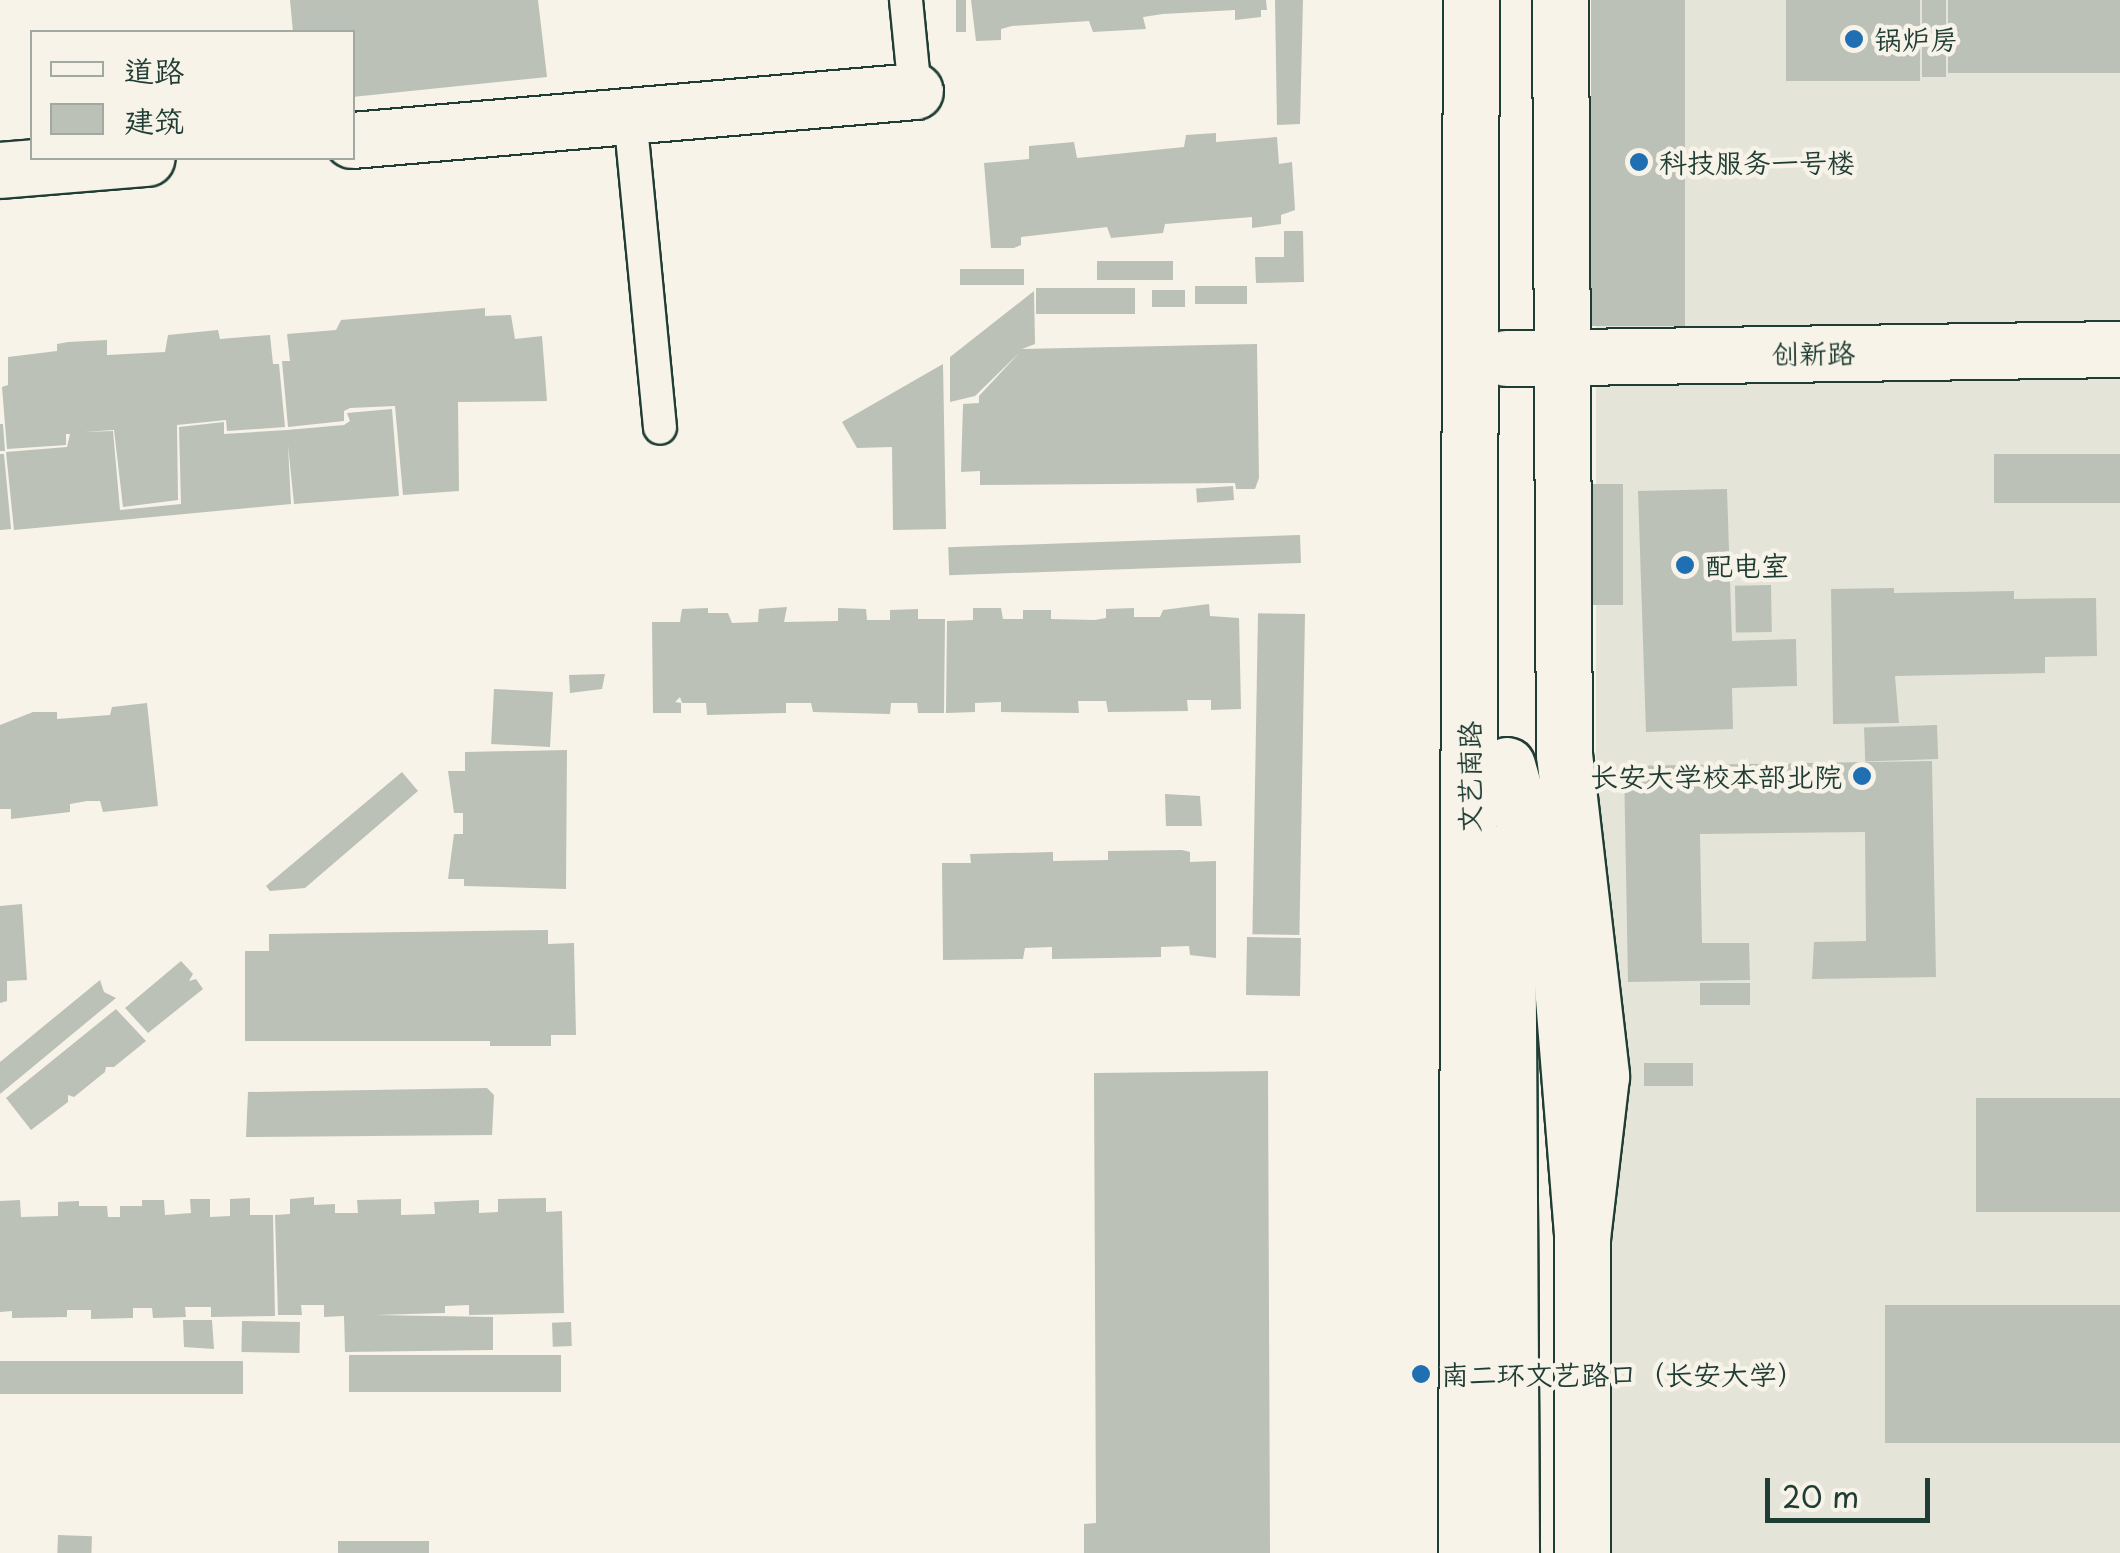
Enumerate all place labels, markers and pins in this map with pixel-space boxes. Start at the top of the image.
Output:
place label: 锅炉房 [1874,22,1958,56]
marker: 锅炉房 [1843,28,1865,50]
place label: 科技服务一号楼 [1659,145,1855,179]
marker: 科技服务一号楼 [1628,151,1650,173]
place label: 配电室 [1705,548,1789,582]
marker: 配电室 [1674,554,1696,576]
place label: 长安大学校本部北院 [1590,759,1842,793]
marker: 长安大学校本部北院 [1851,765,1873,787]
place label: 南二环文艺路口（长安大学） [1441,1357,1805,1391]
marker: 南二环文艺路口（长安大学） [1410,1363,1432,1385]

